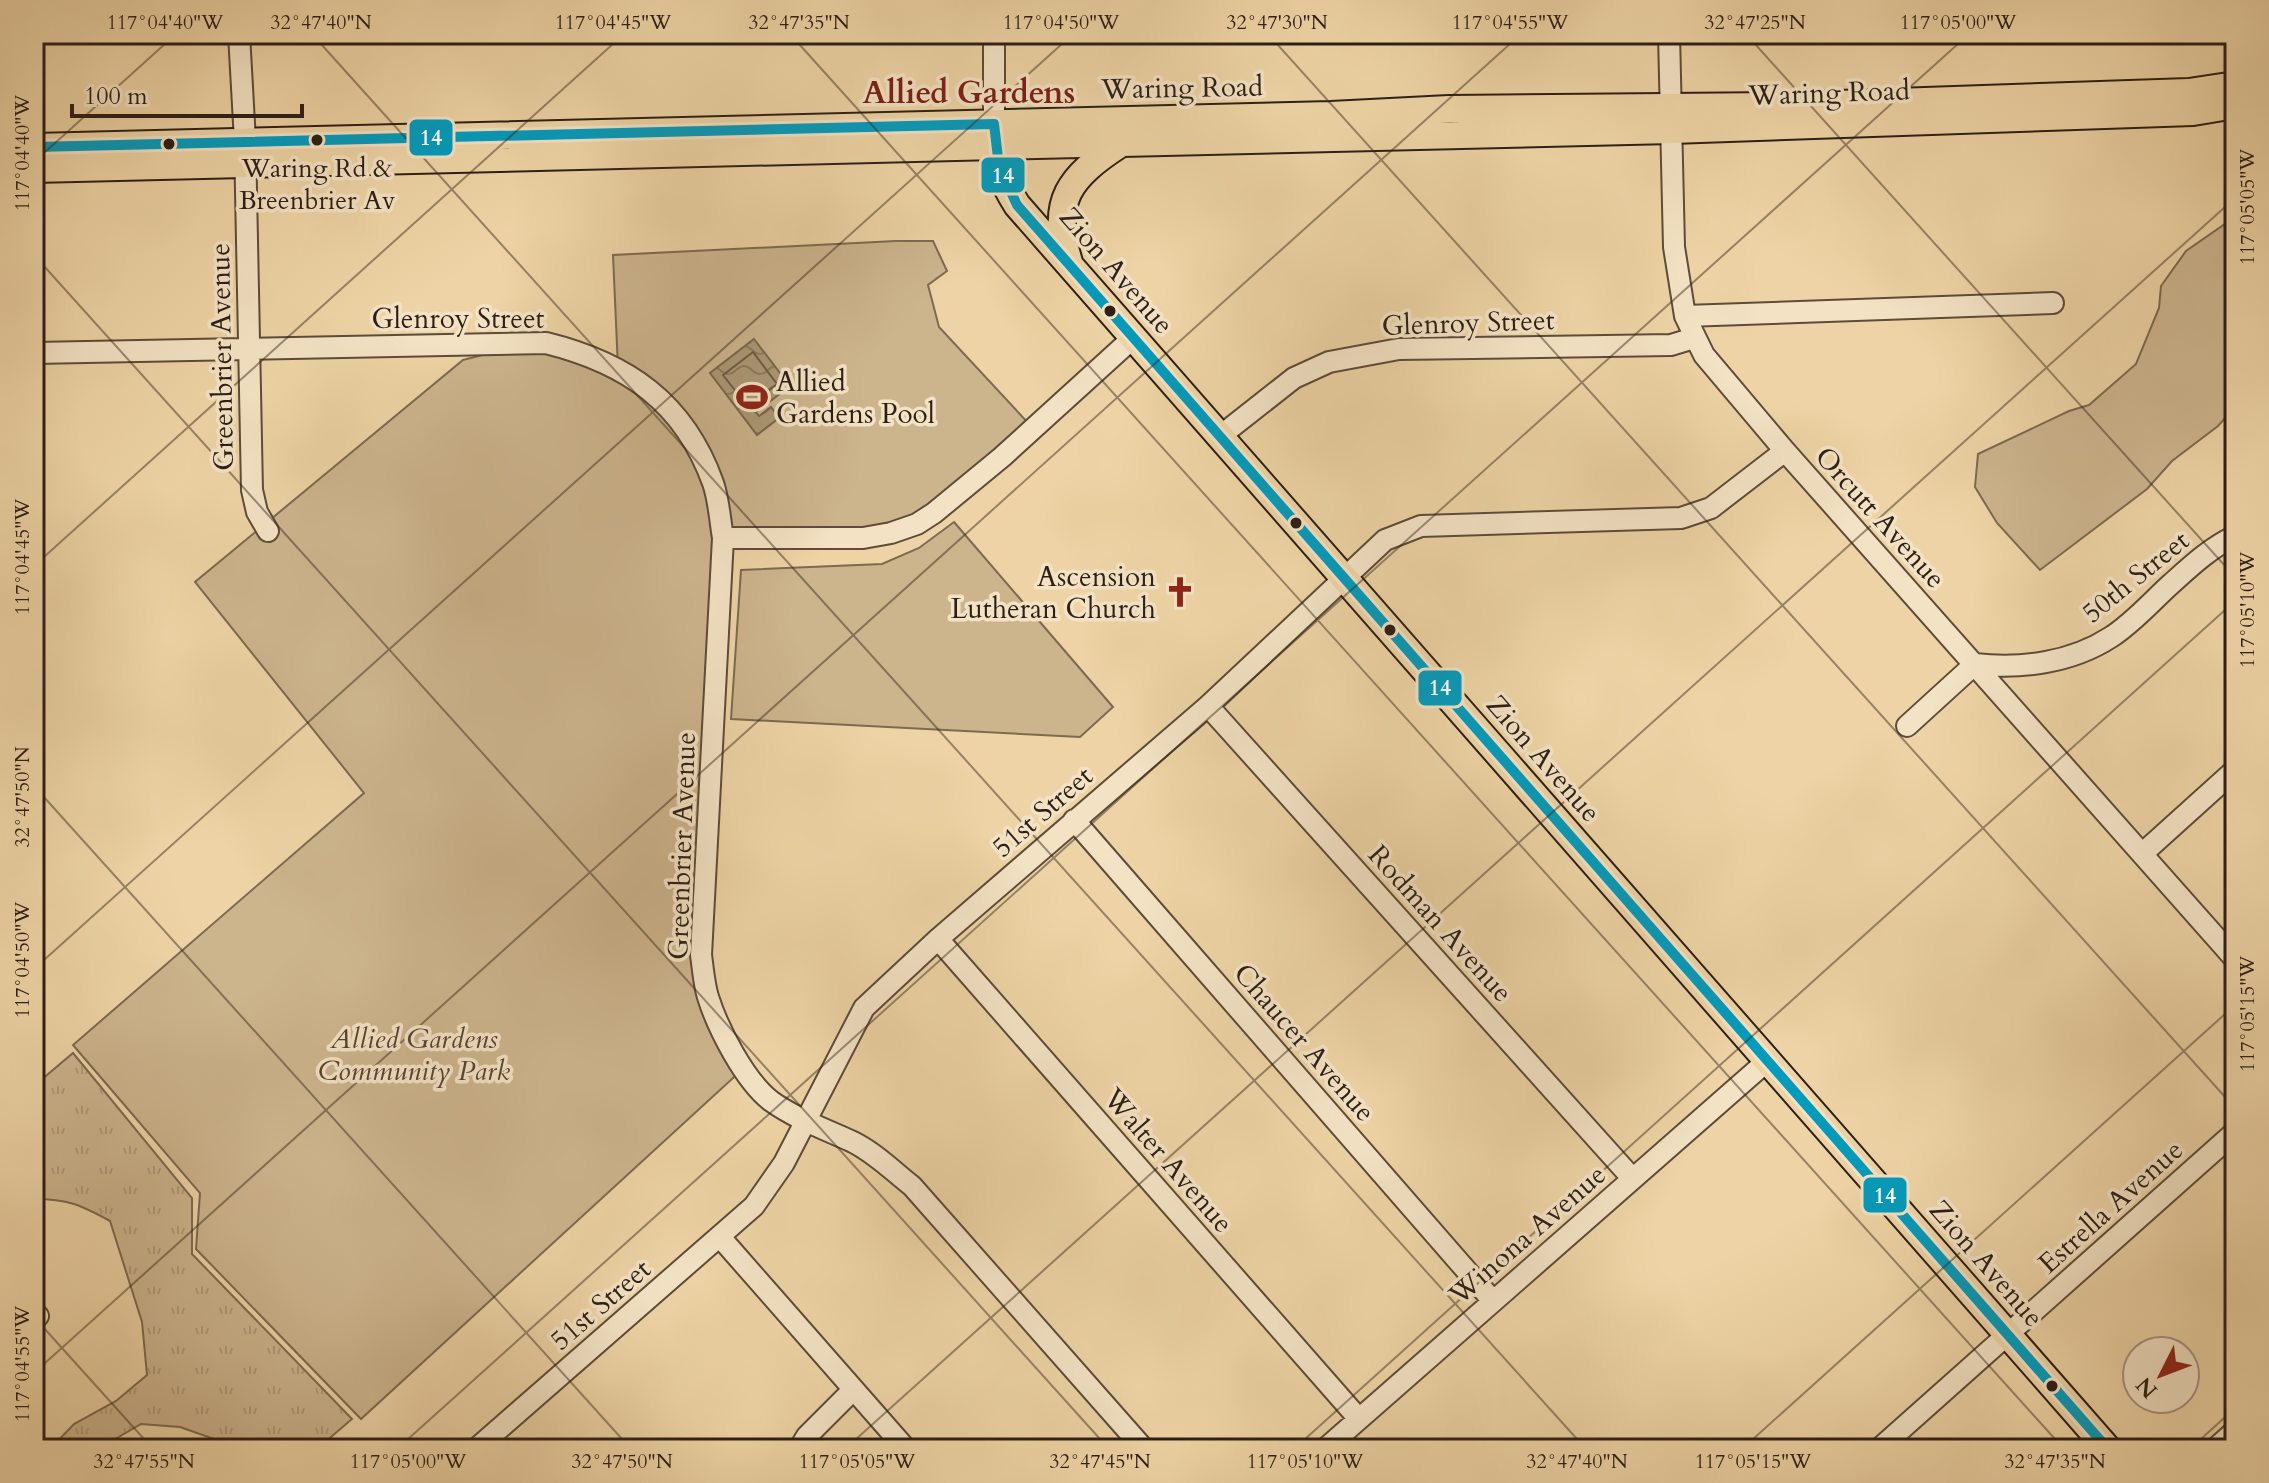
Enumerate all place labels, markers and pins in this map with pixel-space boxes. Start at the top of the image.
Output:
marker: Waring Rd & Breenbrier Av [309,132,325,148]
unlabelled marker [161,136,177,152]
place label: Waring Rd & Breenbrier Av [239,151,396,218]
unlabelled marker [1102,303,1118,319]
place label: Allied Gardens Pool [776,363,935,433]
sports icon: Allied Gardens Pool [735,380,769,414]
unlabelled marker [1288,515,1304,531]
place label: Ascension Lutheran Church [951,558,1156,628]
church icon: Ascension Lutheran Church [1163,575,1197,609]
unlabelled marker [1382,622,1398,638]
unlabelled marker [2044,1378,2060,1394]

